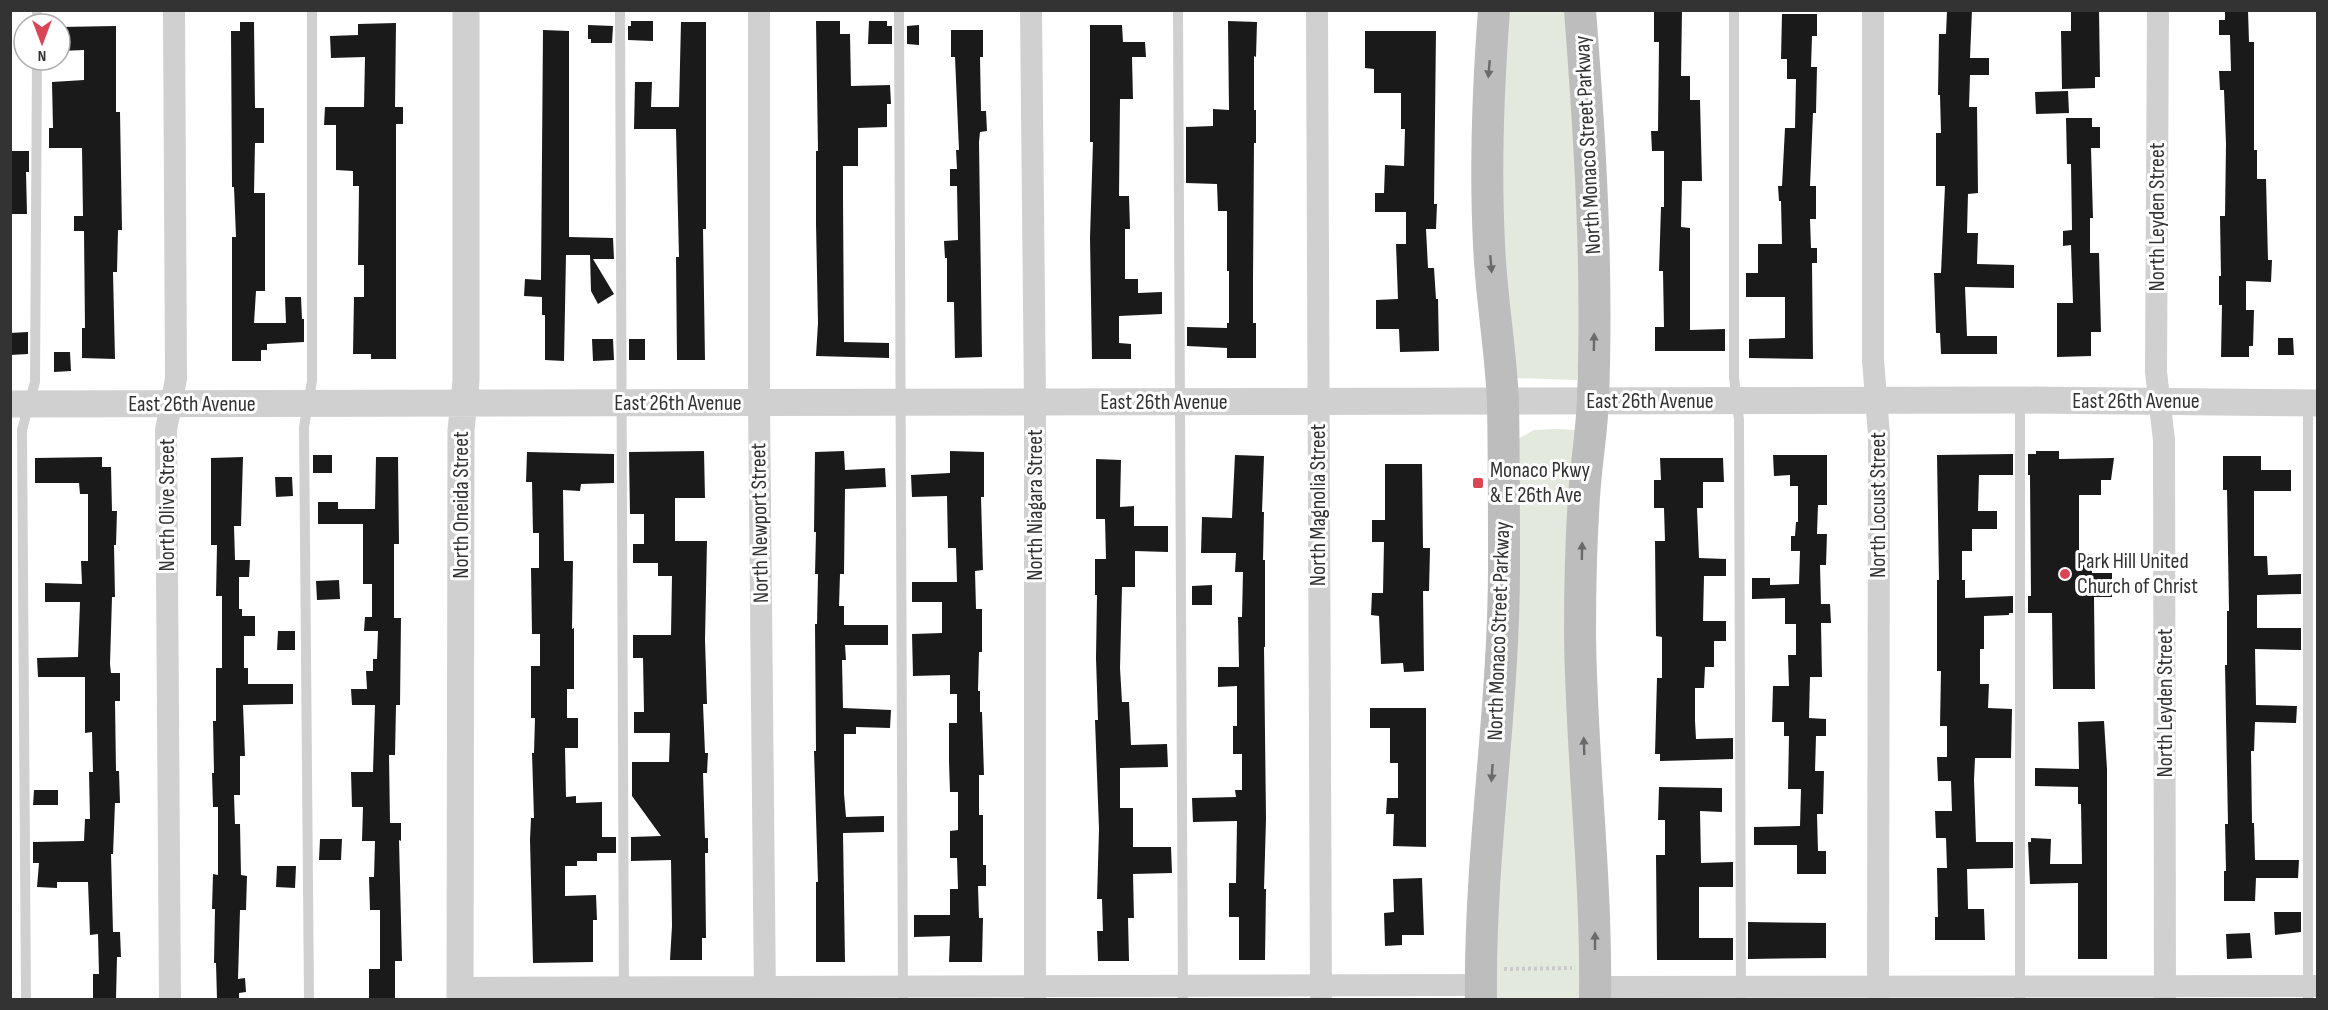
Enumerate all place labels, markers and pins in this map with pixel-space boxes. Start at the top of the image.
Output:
place label: Monaco Pkwy & E 26th Ave [1490,457,1591,509]
marker: Monaco Pkwy & E 26th Ave [1471,476,1485,490]
place label: Park Hill United Church of Christ [2077,548,2198,600]
marker: Park Hill United Church of Christ [2058,567,2072,581]

